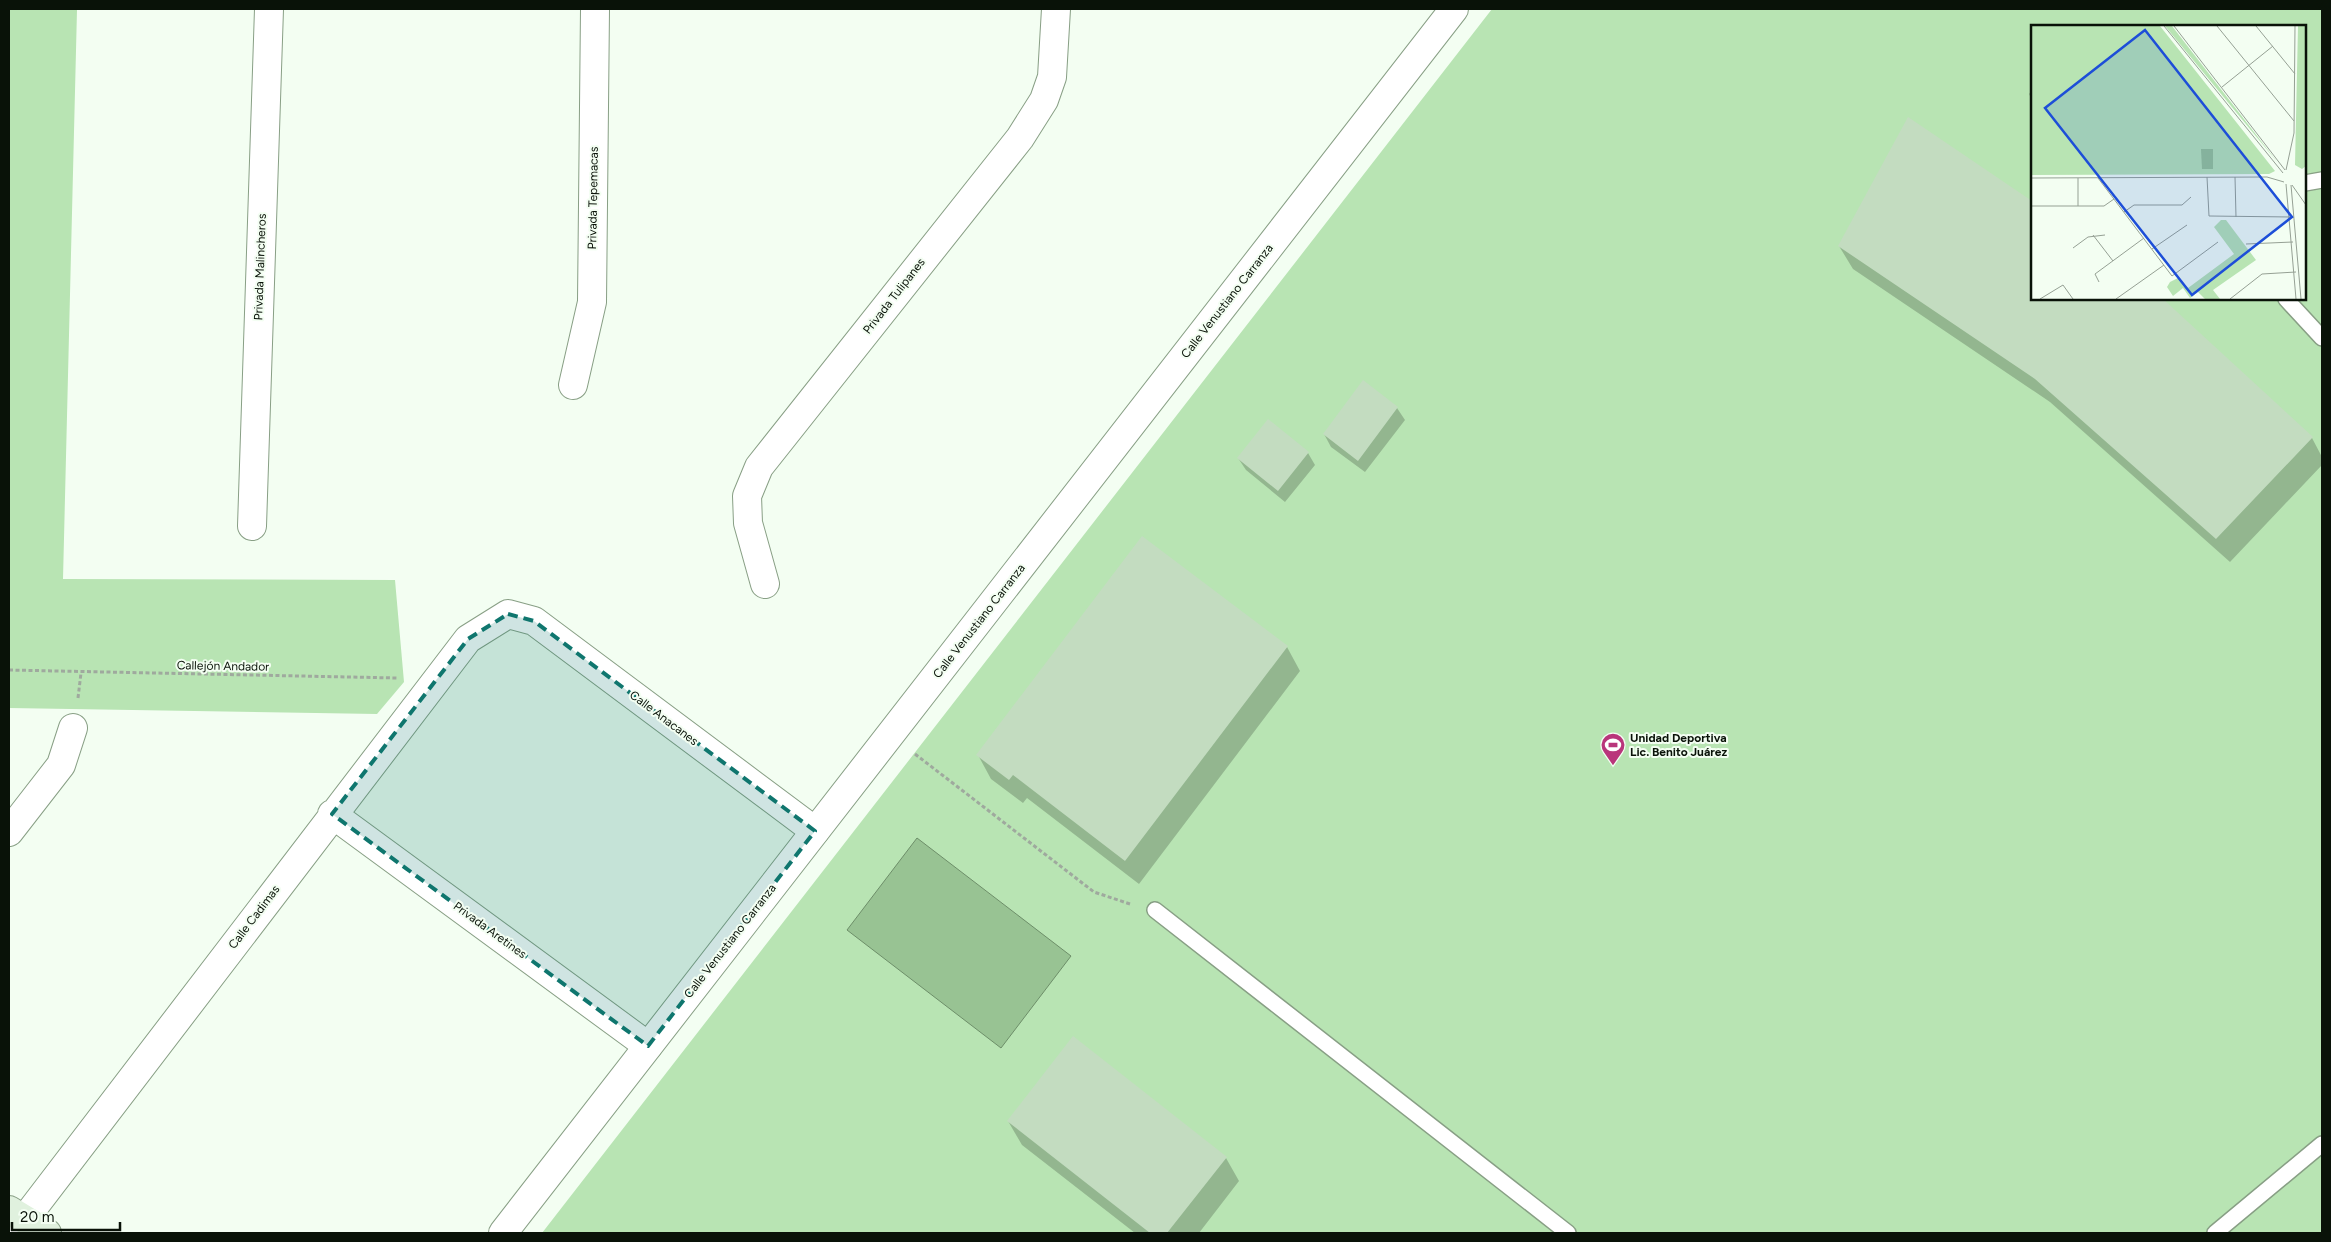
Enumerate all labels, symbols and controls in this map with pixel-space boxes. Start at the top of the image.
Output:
inset map [2031,25,2306,300]
street label: Privada Tepemacas [585,146,601,249]
street label: Privada Malincheros [251,213,269,321]
street label: Calle Venustiano Carranza [1178,241,1276,361]
street label: Privada Tulipanes [860,255,928,337]
street label: Calle Venustiano Carranza [930,561,1028,681]
street label: Callejón Andador [177,658,269,674]
street label: Calle Anacanes [627,688,701,748]
place label: Unidad Deportiva Lic. Benito Juárez [1630,731,1727,759]
sports icon: Unidad Deportiva Lic. Benito Juárez [1600,732,1626,766]
street label: Calle Venustiano Carranza [681,881,779,1001]
street label: Calle Cadimas [226,882,283,952]
street label: Privada Aretines [451,899,530,961]
scale bar [12,1200,120,1232]
text: 20 m [20,1208,54,1226]

